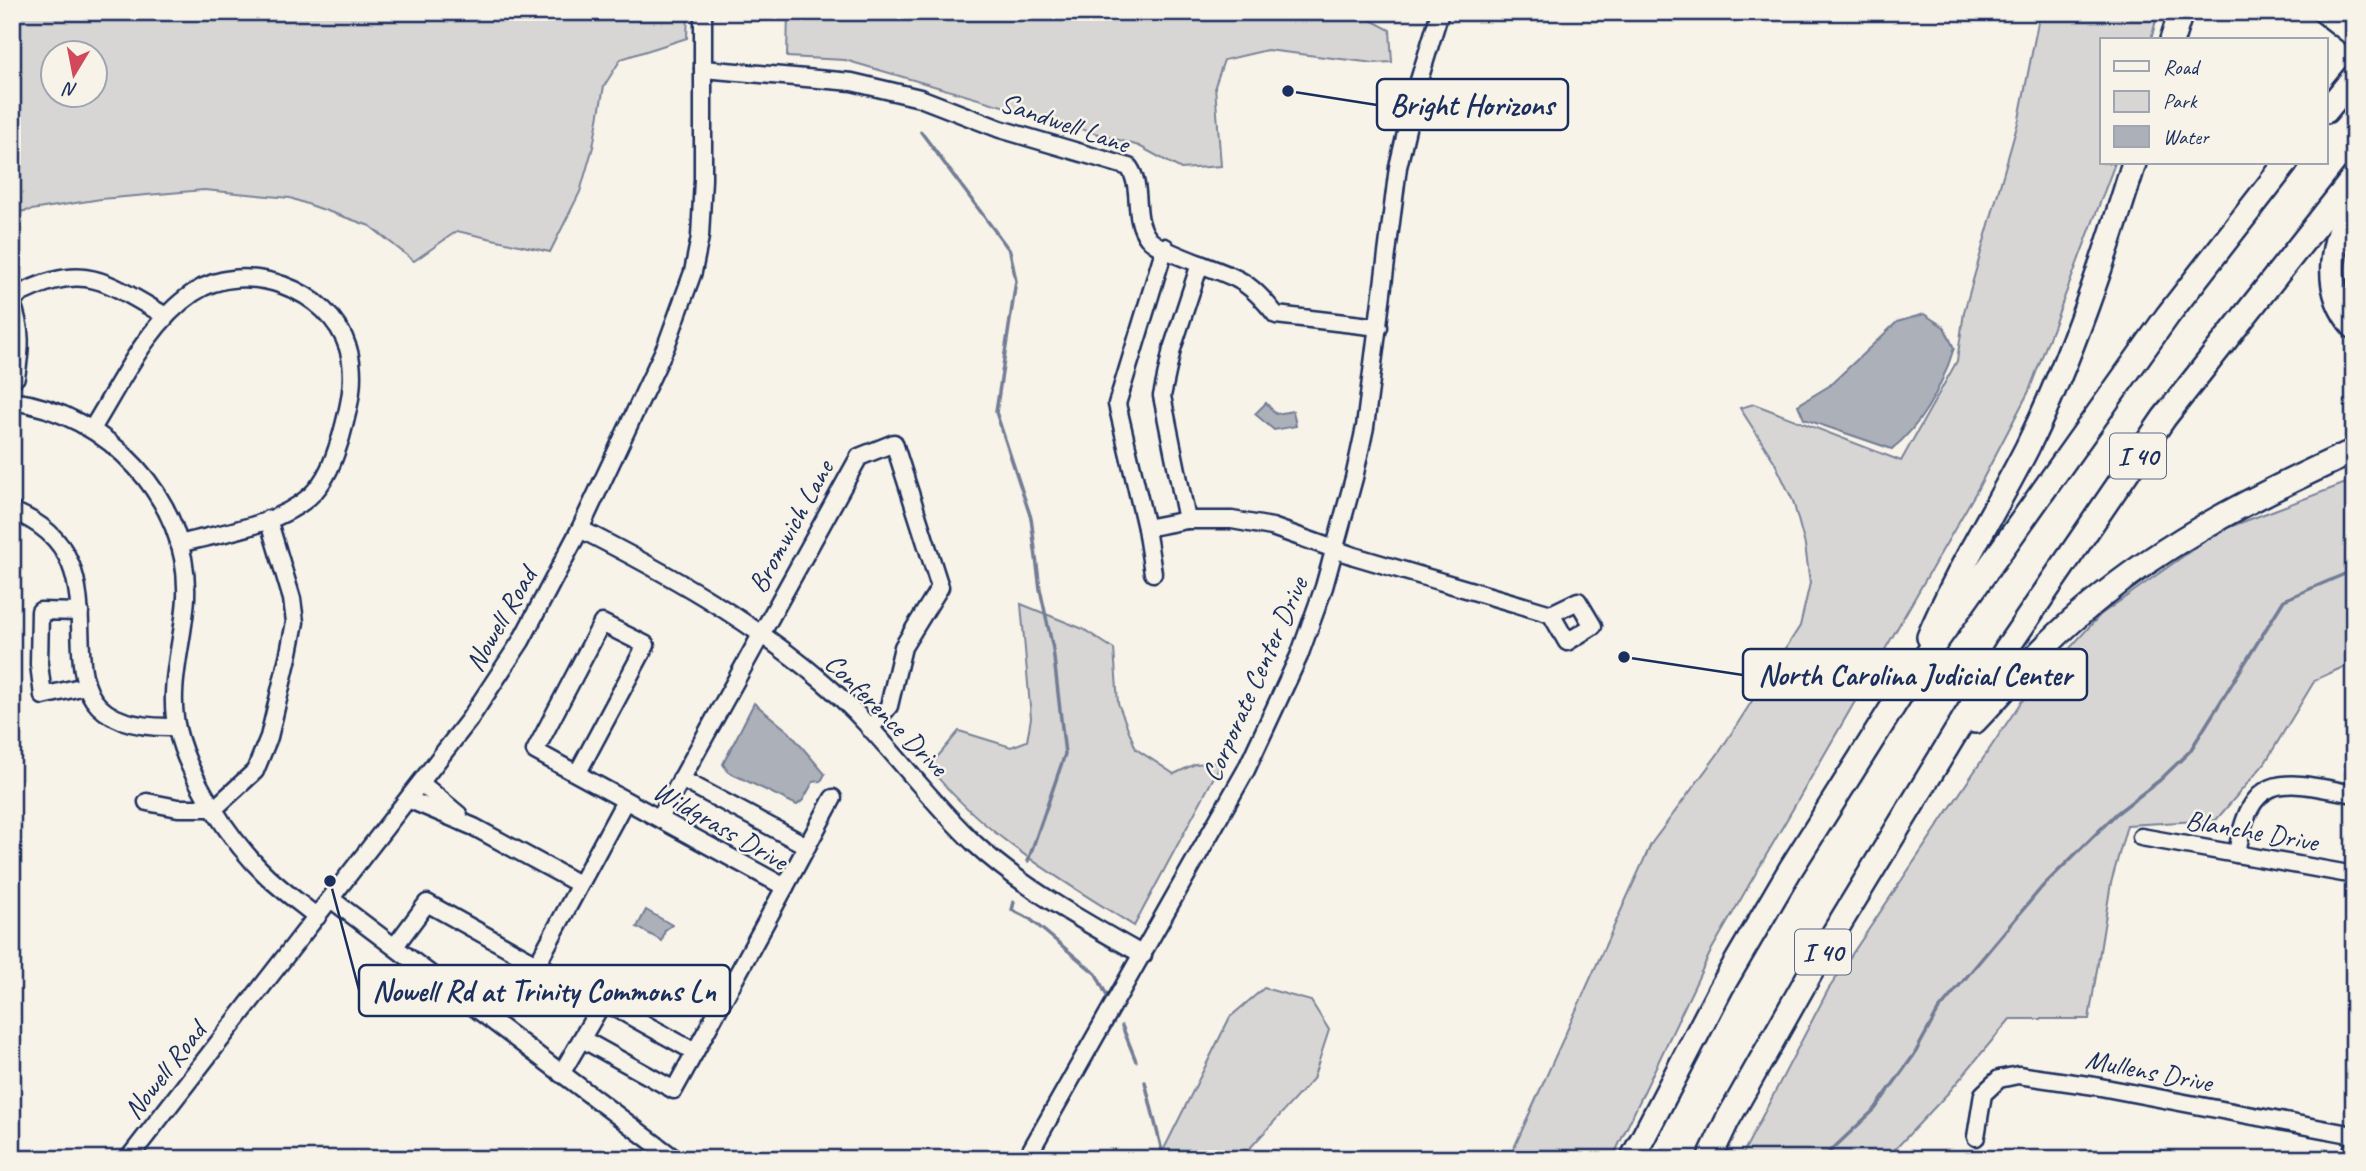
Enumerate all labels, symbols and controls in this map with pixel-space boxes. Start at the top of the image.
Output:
north arrow [38,38,108,108]
legend [2100,38,2328,164]
text: Road [2163,54,2202,80]
text: N [60,76,79,103]
callout: Bright Horizons [1377,79,1568,130]
street label: Sandwell Lane [996,84,1136,161]
text: Bright Horizons [1390,86,1557,124]
text: Park [2163,88,2198,114]
text: Water [2163,124,2210,150]
road number: I 40 [2110,433,2166,478]
street label: Bromwich Lane [740,452,842,599]
street label: Nowell Road [457,558,546,677]
street label: Corporate Center Drive [1194,570,1316,787]
street label: Conference Drive [818,645,957,785]
callout: North Carolina Judicial Center [1743,649,2087,700]
text: North Carolina Judicial Center [1758,656,2075,694]
street label: Wildgrass Drive [647,773,796,879]
street label: Blanche Drive [2183,802,2323,860]
road number: I 40 [1795,930,1851,974]
callout: Nowell Rd at Trinity Commons Ln [359,965,730,1016]
text: Nowell Rd at Trinity Commons Ln [372,972,717,1010]
street label: Nowell Road [115,1011,216,1126]
street label: Mullens Drive [2083,1041,2217,1100]

